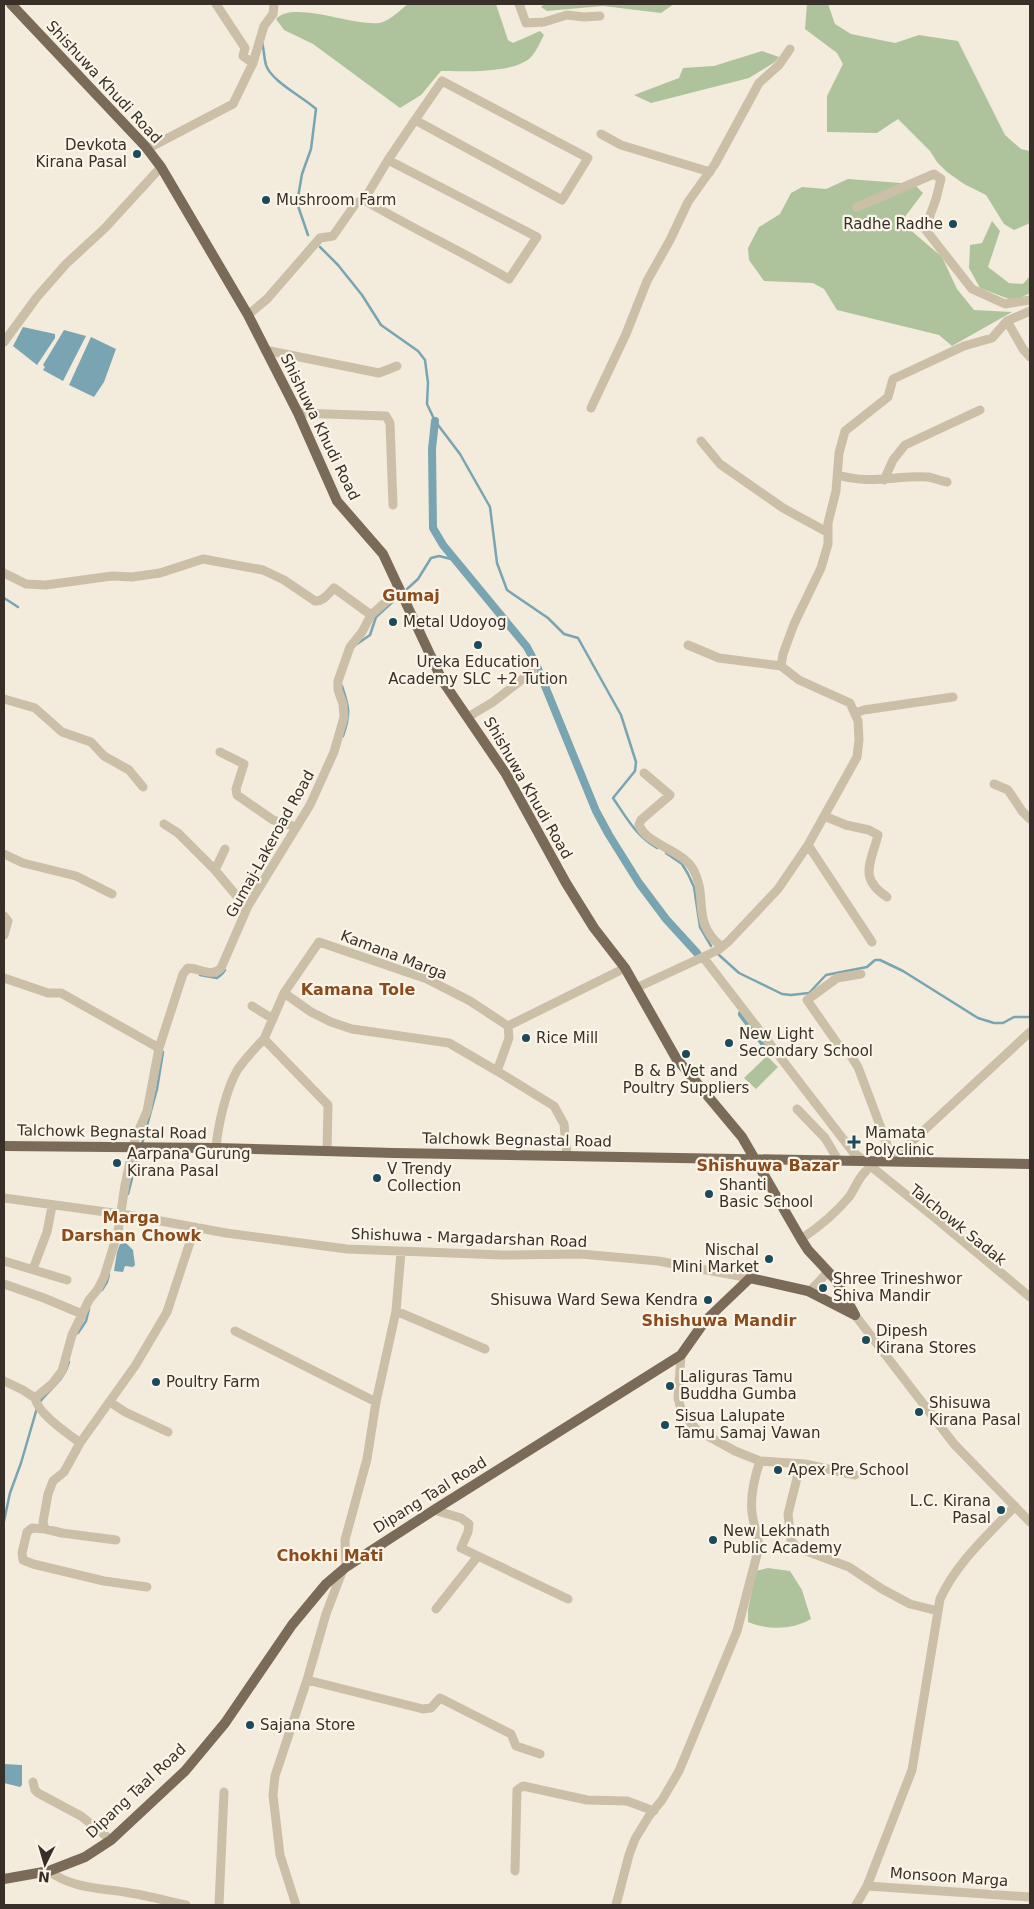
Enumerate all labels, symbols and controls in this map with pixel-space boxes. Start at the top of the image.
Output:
street label: Shishuwa Khudi Road [42,17,166,147]
place label: Devkota Kirana Pasal [35,136,127,171]
marker: Devkota Kirana Pasal [131,148,143,160]
place label: Mushroom Farm [276,191,396,209]
marker: Mushroom Farm [260,194,272,206]
place label: Radhe Radhe [843,215,943,233]
marker: Radhe Radhe [947,218,959,230]
street label: Shishuwa Khudi Road [277,351,363,503]
district label: Gumaj [382,586,440,605]
place label: Metal Udoyog [403,613,506,631]
marker: Metal Udoyog [387,616,399,628]
marker: Ureka Education Academy SLC +2 Tution [472,639,484,651]
place label: Ureka Education Academy SLC +2 Tution [388,653,568,688]
street label: Shishuwa Khudi Road [480,714,576,862]
street label: Gumaj-Lakeroad Road [222,767,318,921]
street label: Kamana Marga [338,926,450,984]
district label: Kamana Tole [301,980,415,999]
place label: New Light Secondary School [739,1025,873,1060]
place label: Rice Mill [536,1029,598,1047]
marker: Rice Mill [520,1032,532,1044]
marker: New Light Secondary School [723,1037,735,1049]
marker: B & B Vet and Poultry Suppliers [680,1048,692,1060]
place label: B & B Vet and Poultry Suppliers [623,1062,750,1097]
street label: Talchowk Begnastal Road [16,1121,207,1143]
place label: Mamata Polyclinic [865,1124,934,1159]
street label: Talchowk Begnastal Road [421,1129,612,1151]
marker: Mamata Polyclinic [847,1135,861,1149]
place label: Aarpana Gurung Kirana Pasal [127,1145,251,1180]
district label: Shishuwa Bazar [697,1156,840,1175]
marker: Aarpana Gurung Kirana Pasal [111,1157,123,1169]
place label: V Trendy Collection [387,1160,461,1195]
marker: V Trendy Collection [371,1172,383,1184]
place label: Shanti Basic School [719,1176,813,1211]
street label: Talchowk Sadak [905,1180,1010,1270]
marker: Shanti Basic School [703,1188,715,1200]
district label: Marga Darshan Chowk [61,1208,201,1245]
street label: Shishuwa - Margadarshan Road [351,1225,587,1251]
place label: Nischal Mini Market [672,1241,759,1276]
marker: Nischal Mini Market [763,1253,775,1265]
place label: Shree Trineshwor Shiva Mandir [833,1270,963,1305]
marker: Shree Trineshwor Shiva Mandir [817,1282,829,1294]
place label: Shisuwa Ward Sewa Kendra [490,1291,698,1309]
marker: Shisuwa Ward Sewa Kendra [702,1294,714,1306]
district label: Shishuwa Mandir [642,1311,797,1330]
place label: Dipesh Kirana Stores [876,1322,976,1357]
marker: Dipesh Kirana Stores [860,1334,872,1346]
place label: Laliguras Tamu Buddha Gumba [680,1368,797,1403]
place label: Poultry Farm [166,1373,260,1391]
marker: Poultry Farm [150,1376,162,1388]
marker: Laliguras Tamu Buddha Gumba [664,1380,676,1392]
place label: Shisuwa Kirana Pasal [929,1394,1021,1429]
marker: Shisuwa Kirana Pasal [913,1406,925,1418]
place label: Sisua Lalupate Tamu Samaj Vawan [674,1407,820,1442]
marker: Sisua Lalupate Tamu Samaj Vawan [659,1419,671,1431]
street label: Dipang Taal Road [370,1453,490,1537]
place label: Apex Pre School [788,1461,909,1479]
marker: Apex Pre School [772,1464,784,1476]
place label: L.C. Kirana Pasal [910,1492,991,1527]
marker: L.C. Kirana Pasal [995,1504,1007,1516]
place label: New Lekhnath Public Academy [723,1522,842,1557]
marker: New Lekhnath Public Academy [707,1534,719,1546]
district label: Chokhi Mati [276,1546,384,1565]
place label: Sajana Store [260,1716,355,1734]
marker: Sajana Store [244,1719,256,1731]
street label: Dipang Taal Road [82,1740,190,1842]
north arrow [20,1839,70,1889]
street label: Monsoon Marga [889,1864,1009,1890]
text: N [37,1868,50,1885]

